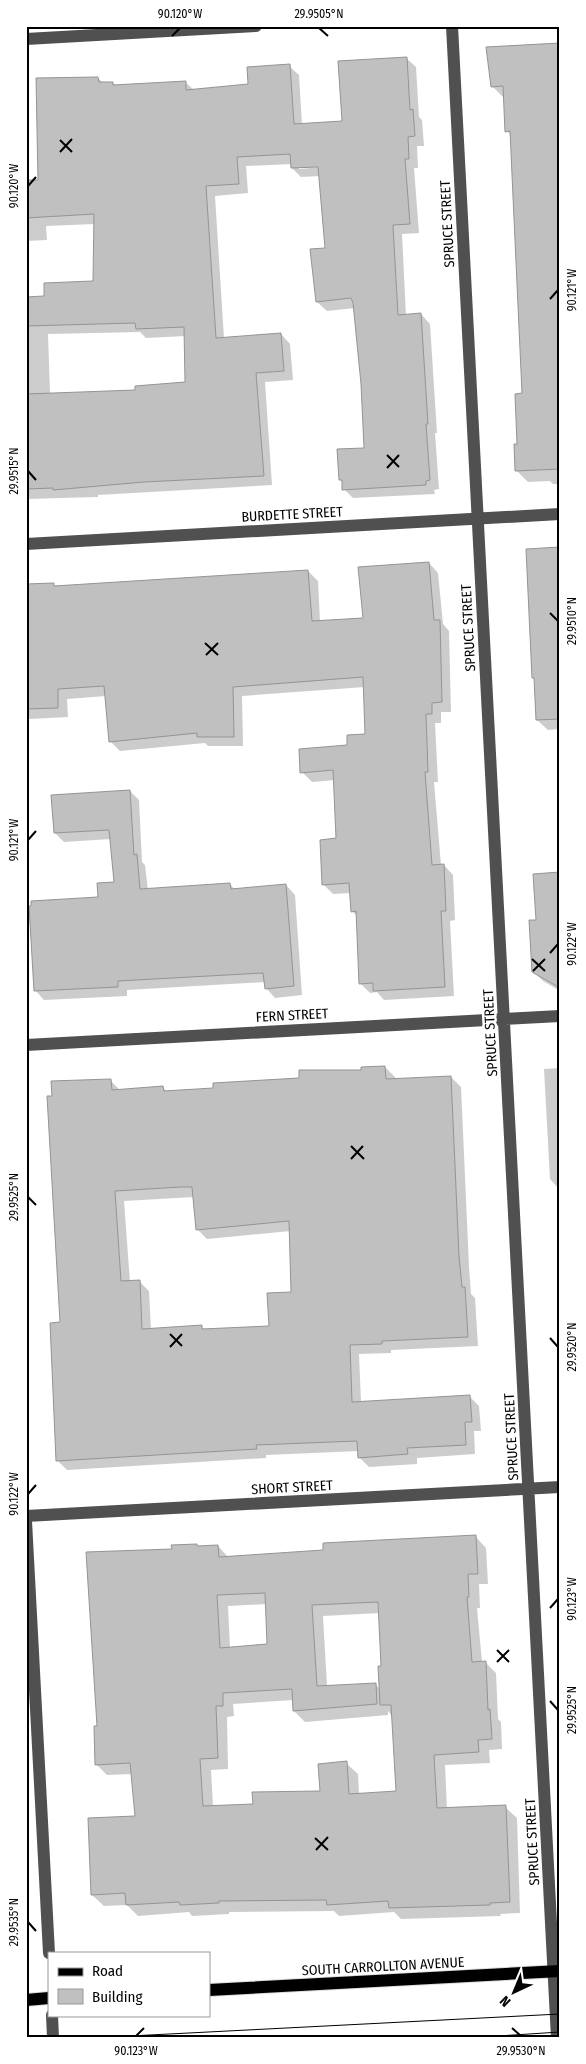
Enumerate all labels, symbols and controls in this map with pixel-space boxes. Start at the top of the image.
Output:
text: 90.120°W [158,7,202,21]
text: 29.9505°N [294,7,344,21]
text: 90.120°W [7,164,21,208]
street label: SPRUCE STREET [437,179,458,268]
text: 90.121°W [565,269,579,311]
text: 29.9515°N [7,447,21,495]
street label: BURDETTE STREET [241,503,344,526]
street label: SPRUCE STREET [458,583,479,672]
text: 29.9510°N [565,597,579,645]
text: 90.121°W [7,819,21,861]
text: 90.122°W [565,922,579,966]
street label: SPRUCE STREET [480,988,501,1077]
street label: FERN STREET [255,1005,329,1026]
text: 29.9525°N [7,1173,21,1221]
text: 29.9520°N [565,1323,579,1371]
street label: SPRUCE STREET [501,1392,522,1481]
text: 90.122°W [7,1472,21,1516]
street label: SHORT STREET [251,1477,334,1498]
text: 90.123°W [565,1577,579,1621]
text: 29.9525°N [565,1686,579,1734]
street label: SPRUCE STREET [522,1797,543,1886]
text: 29.9535°N [7,1898,21,1946]
legend [48,1952,210,2016]
street label: SOUTH CARROLLTON AVENUE [301,1954,465,1979]
text: Road [92,1962,123,1980]
north arrow [488,1966,538,2016]
text: Building [92,1988,143,2006]
text: N [496,1992,514,2010]
text: 90.123°W [114,2044,158,2058]
text: 29.9530°N [496,2044,546,2058]

